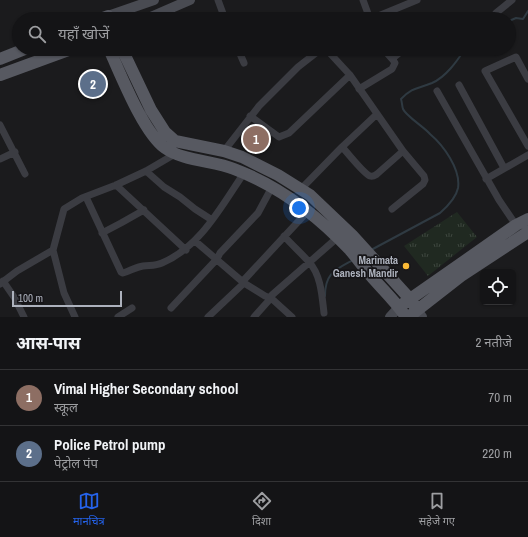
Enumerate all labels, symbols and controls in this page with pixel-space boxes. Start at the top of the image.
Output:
search box [12,12,516,56]
icon: search [26,23,48,45]
text: यहाँ खोजें [58,23,109,44]
pin: 2 [80,69,106,99]
pin: 1 [243,124,269,154]
your location [289,198,309,218]
place label: Marimata Ganesh Mandir [333,253,398,280]
marker: Marimata Ganesh Mandir [401,261,411,271]
map controls [480,269,516,305]
button: locate [480,269,516,305]
scale bar [12,289,122,308]
text: 100 m [18,291,43,305]
text: आस-पास [16,331,81,354]
text: 2 नतीजे [475,334,512,351]
text: Vimal Higher Secondary school [54,378,238,399]
text: 1 [26,389,32,406]
text: 70 m [488,389,512,406]
text: स्कूल [54,399,78,416]
text: Police Petrol pump [54,434,165,455]
text: 2 [26,445,32,462]
text: 220 m [482,445,512,462]
text: पेट्रोल पंप [54,455,98,472]
tab: मानचित्र [73,490,105,529]
tab: दिशा [251,490,273,529]
tab: सहेजे गए [419,490,455,529]

